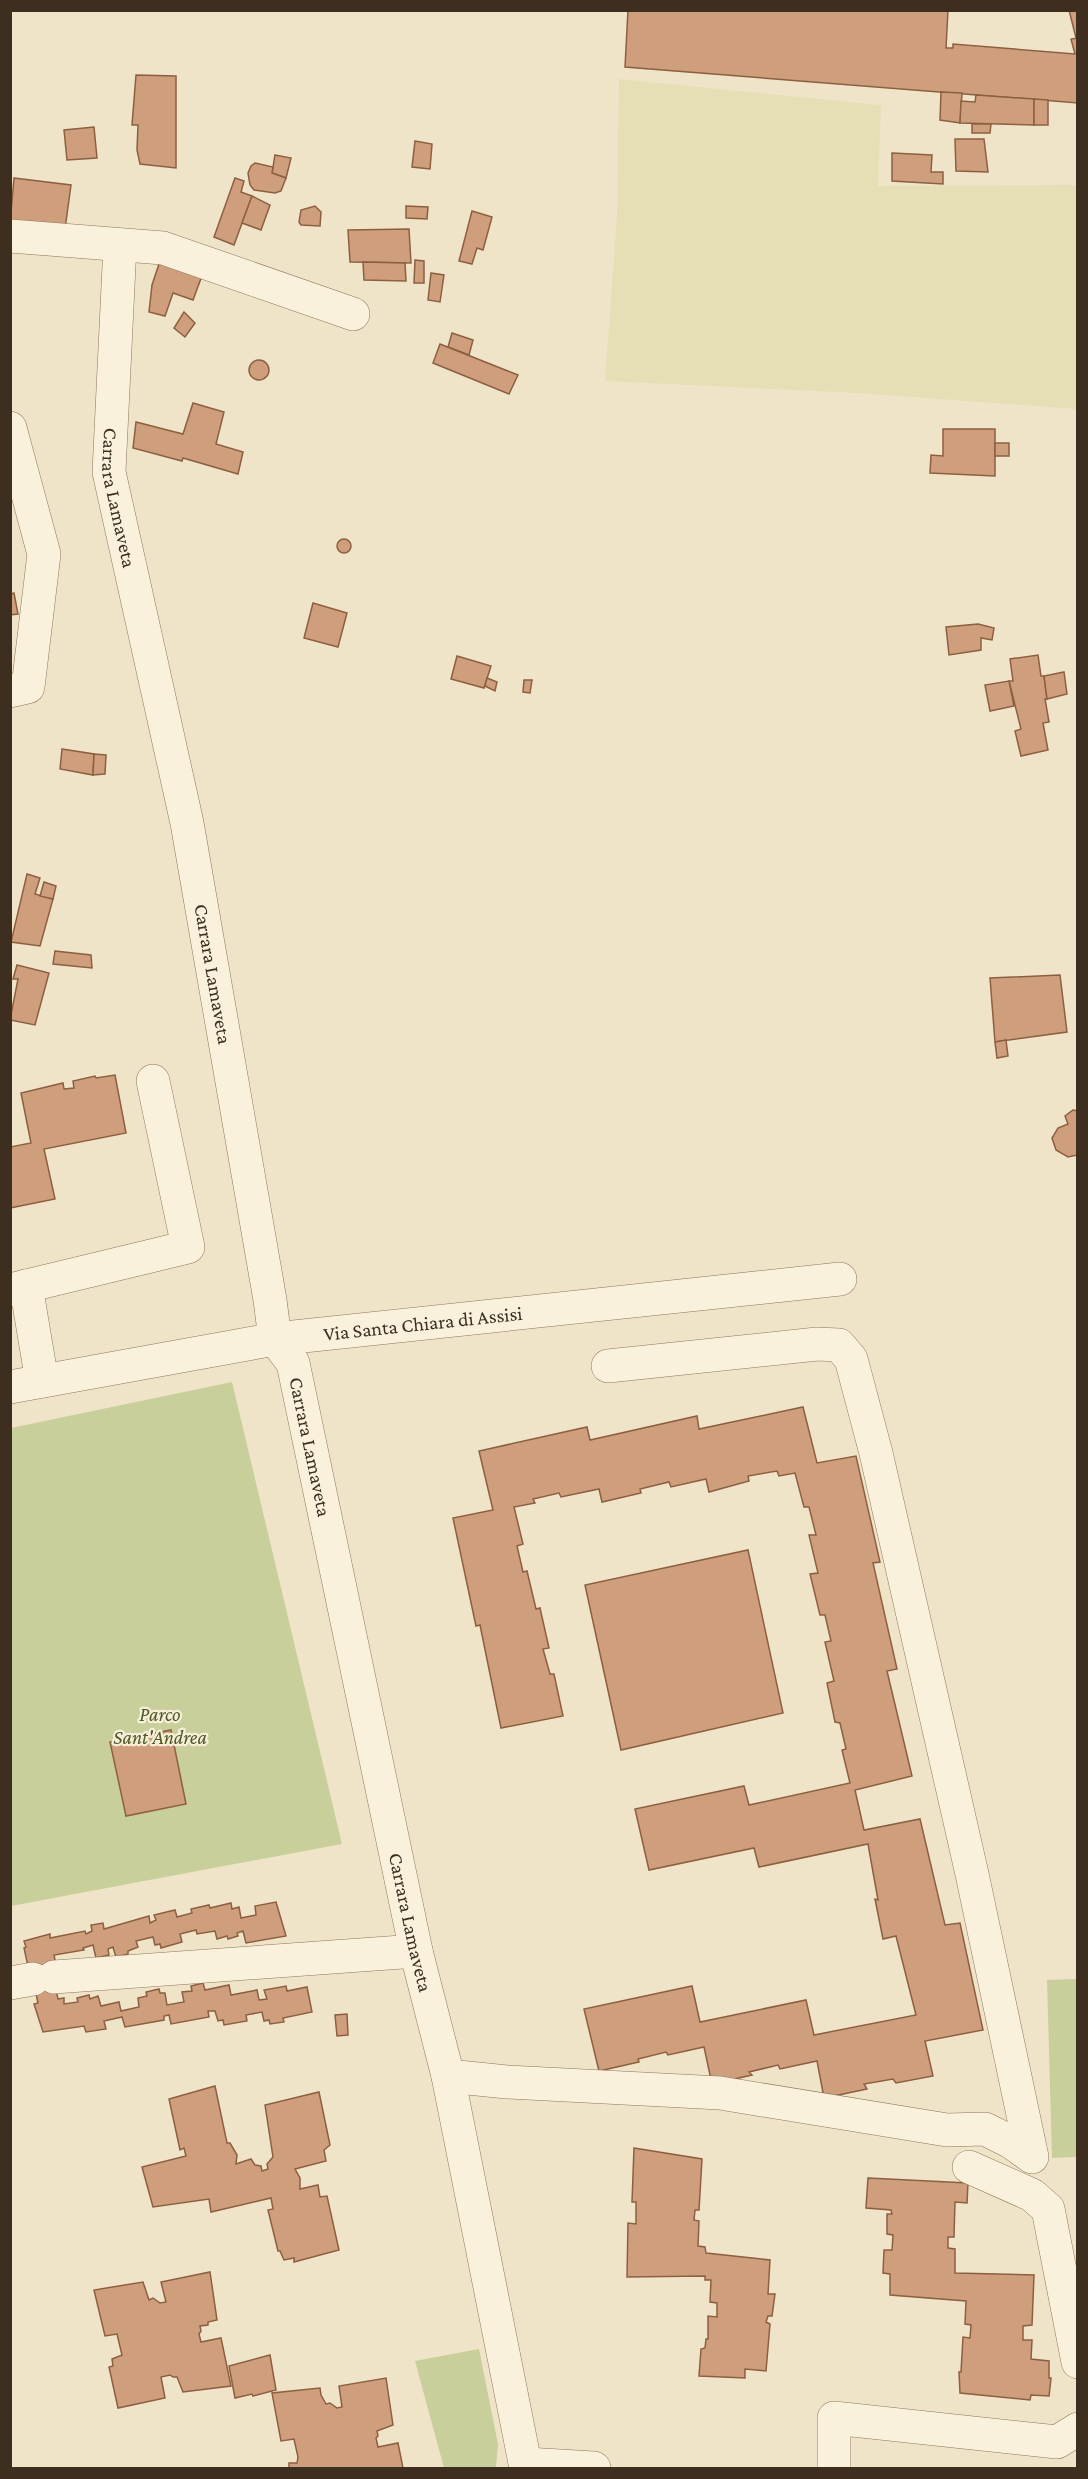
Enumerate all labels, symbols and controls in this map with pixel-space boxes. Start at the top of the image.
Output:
street label: Carrara Lamaveta [98,427,141,570]
street label: Carrara Lamaveta [190,902,236,1046]
street label: Via Santa Chiara di Assisi [322,1302,523,1345]
street label: Carrara Lamaveta [285,1375,336,1519]
park label: Parco Sant'Andrea [113,1703,207,1748]
street label: Carrara Lamaveta [385,1851,437,1994]

